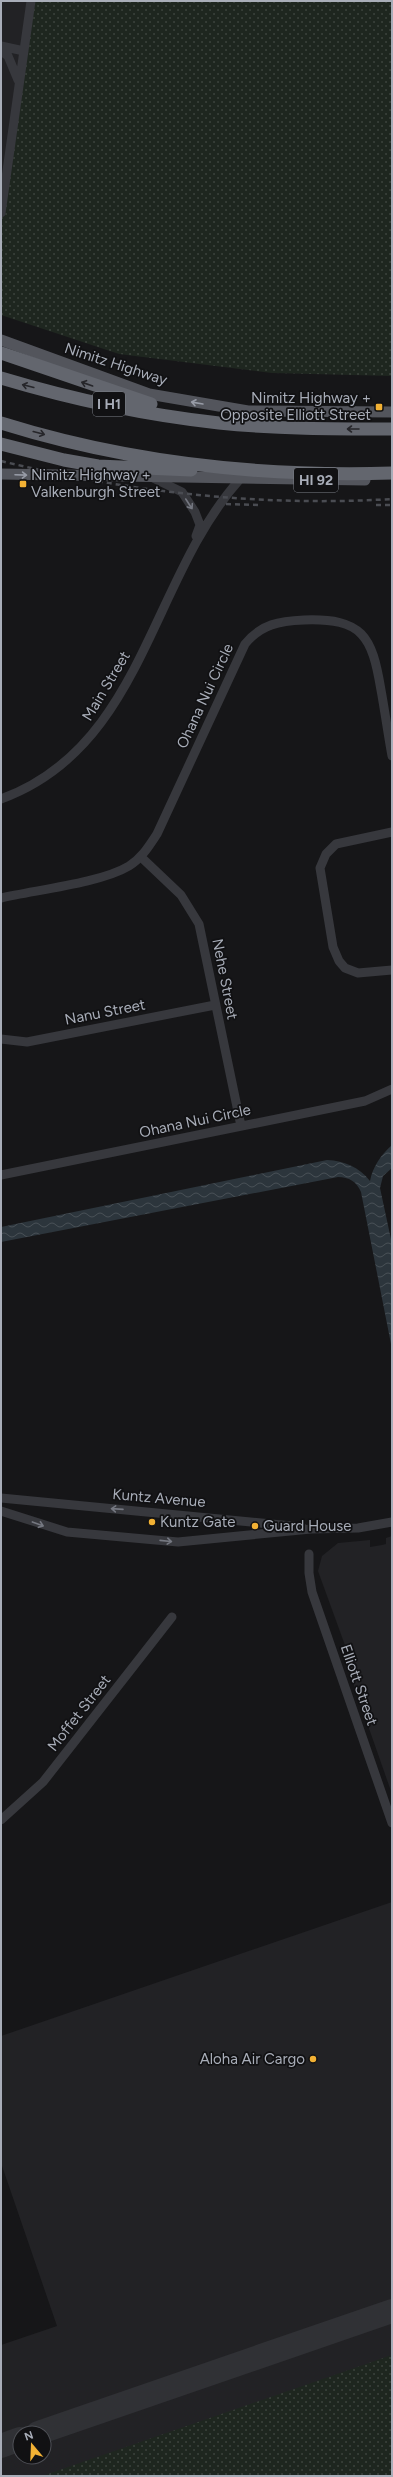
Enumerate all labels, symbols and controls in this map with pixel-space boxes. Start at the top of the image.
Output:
street label: Nimitz Highway [62,339,170,389]
one-way arrow [80,380,93,387]
one-way arrow [22,382,35,389]
place label: Nimitz Highway + Opposite Elliott Street [220,389,371,424]
road number: I H1 [93,392,125,416]
one-way arrow [191,398,204,406]
marker: Nimitz Highway + Opposite Elliott Street [374,402,384,412]
one-way arrow [347,425,360,433]
one-way arrow [32,430,45,437]
place label: Nimitz Highway + Valkenburgh Street [31,466,161,501]
road number: HI 92 [294,468,338,492]
one-way arrow [14,471,27,478]
marker: Nimitz Highway + Valkenburgh Street [18,479,28,489]
one-way arrow [186,498,194,510]
street label: Ohana Nui Circle [173,641,237,751]
street label: Main Street [78,648,134,724]
street label: Nehe Street [208,937,242,1021]
street label: Nanu Street [63,995,147,1029]
street label: Ohana Nui Circle [138,1100,252,1142]
street label: Kuntz Avenue [112,1485,206,1511]
one-way arrow [111,1505,124,1512]
place label: Kuntz Gate [160,1513,235,1531]
marker: Kuntz Gate [147,1517,157,1527]
place label: Guard House [263,1517,352,1535]
one-way arrow [31,1521,43,1529]
marker: Guard House [250,1521,260,1531]
one-way arrow [159,1537,172,1545]
street label: Elliott Street [337,1642,381,1728]
street label: Moffet Street [44,1671,115,1755]
place label: Aloha Air Cargo [200,2050,305,2068]
marker: Aloha Air Cargo [308,2054,318,2064]
north arrow [12,2425,52,2465]
text: N [23,2428,35,2444]

